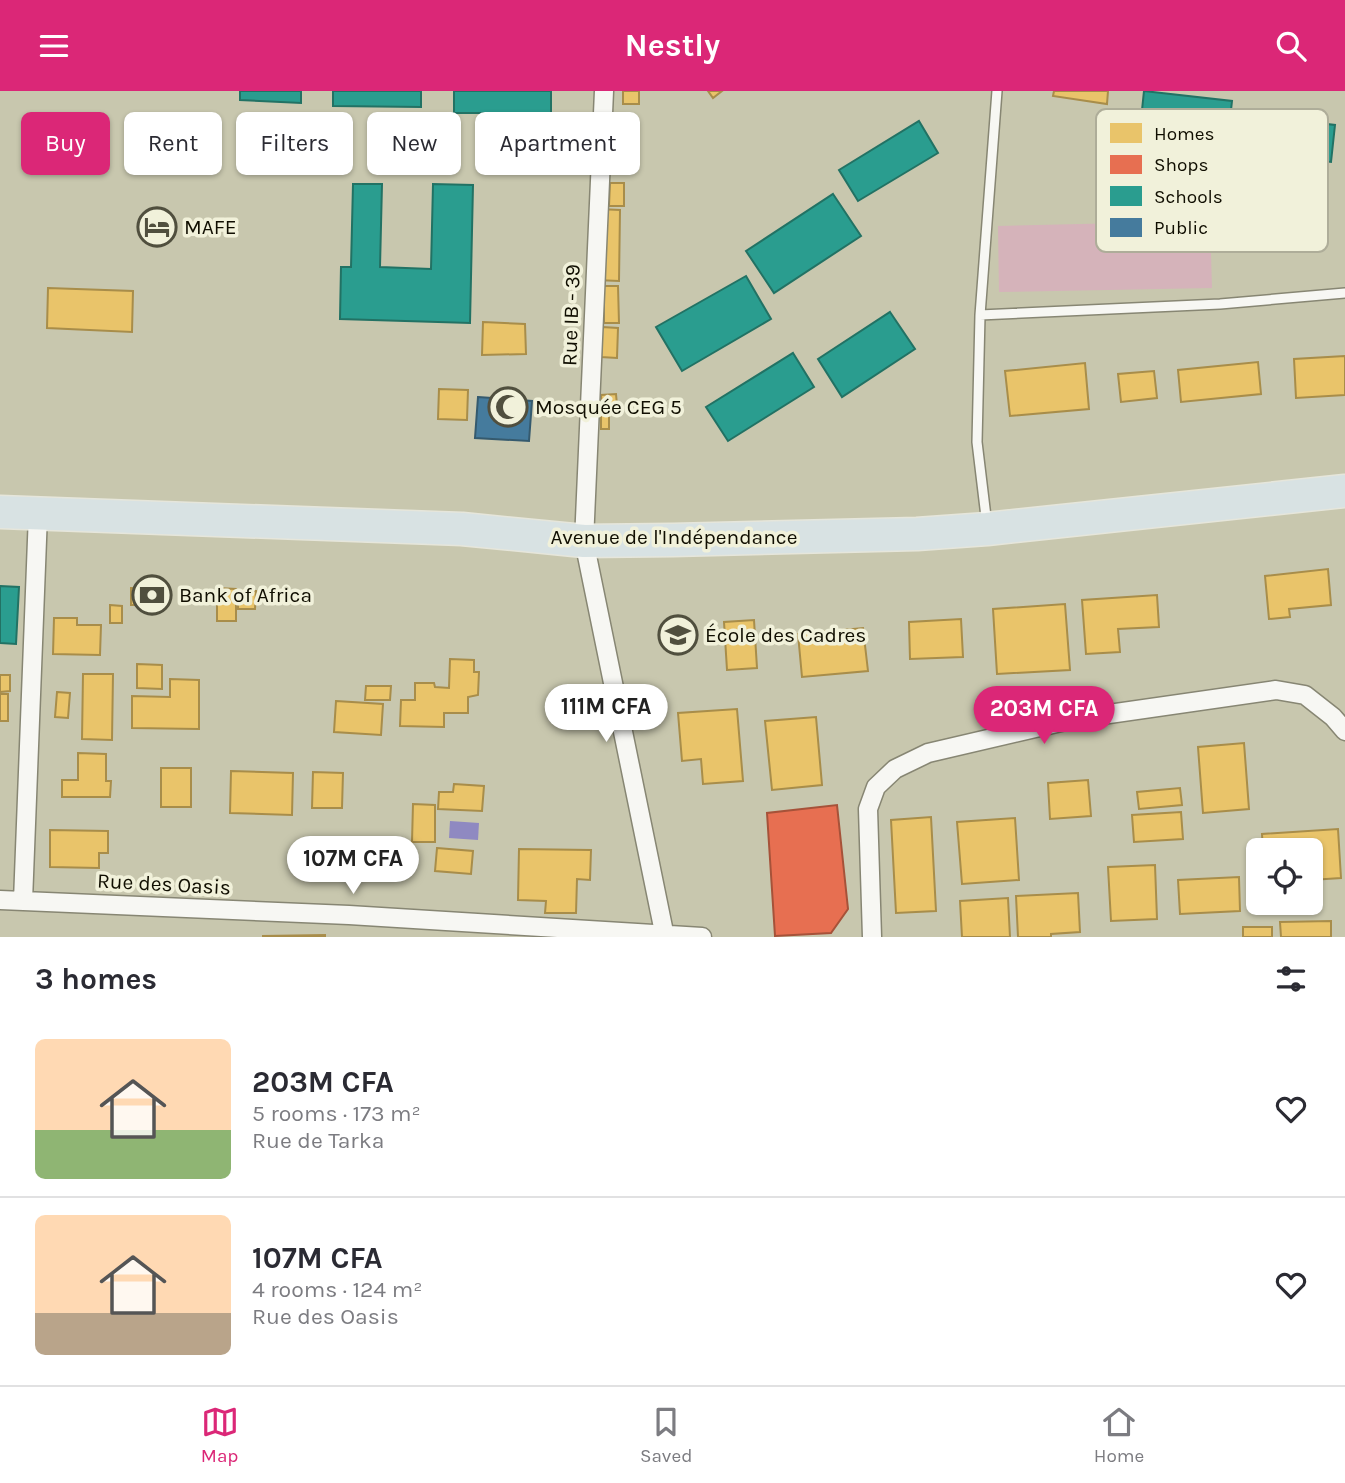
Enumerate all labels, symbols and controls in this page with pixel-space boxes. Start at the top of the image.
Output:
icon: menu [35,27,73,65]
text: Nestly [625,27,720,64]
icon: search [1272,27,1310,65]
legend [1096,109,1328,252]
chip: Buy [21,112,110,175]
chip: Rent [124,112,222,175]
chip: Filters [236,112,353,175]
chip: New [367,112,461,175]
chip: Apartment [475,112,640,175]
text: Homes [1154,123,1215,145]
text: Shops [1154,154,1208,176]
text: Schools [1154,186,1223,208]
hotel icon: MAFE [136,206,178,248]
place label: MAFE [184,215,237,239]
text: Public [1154,217,1208,239]
street label: Rue IB - 39 [557,264,585,366]
mosque icon: Mosquée CEG 5 [487,386,529,428]
place label: Mosquée CEG 5 [535,395,682,419]
street label: Avenue de l'Indépendance [551,525,797,549]
bank icon: Bank of Africa [131,574,173,616]
place label: Bank of Africa [179,583,312,607]
school or university icon: École des Cadres [657,614,699,656]
place label: École des Cadres [705,623,866,647]
pin: 111M CFA [534,685,678,744]
pin: 203M CFA [972,687,1116,746]
text: 111M CFA [561,693,651,720]
text: 203M CFA [990,695,1098,722]
pin: 107M CFA [281,837,425,896]
map controls [1246,838,1323,915]
button: locate [1246,838,1323,915]
text: 107M CFA [303,845,403,872]
street label: Rue des Oasis [96,869,232,899]
icon: filters [1272,960,1310,998]
text: 3 homes [35,961,157,997]
text: 203M CFA [252,1064,394,1100]
icon: home [91,1067,175,1151]
icon: heart [1272,1090,1310,1128]
text: 5 rooms · 173 m² [252,1100,421,1127]
text: Rue de Tarka [252,1127,384,1154]
text: 107M CFA [252,1240,383,1276]
icon: home [91,1243,175,1327]
icon: heart [1272,1266,1310,1304]
text: 4 rooms · 124 m² [252,1276,422,1303]
text: Rue des Oasis [252,1303,399,1330]
tab: Map [201,1403,239,1467]
tab: Saved [640,1403,692,1467]
tab: Home [1094,1403,1144,1467]

